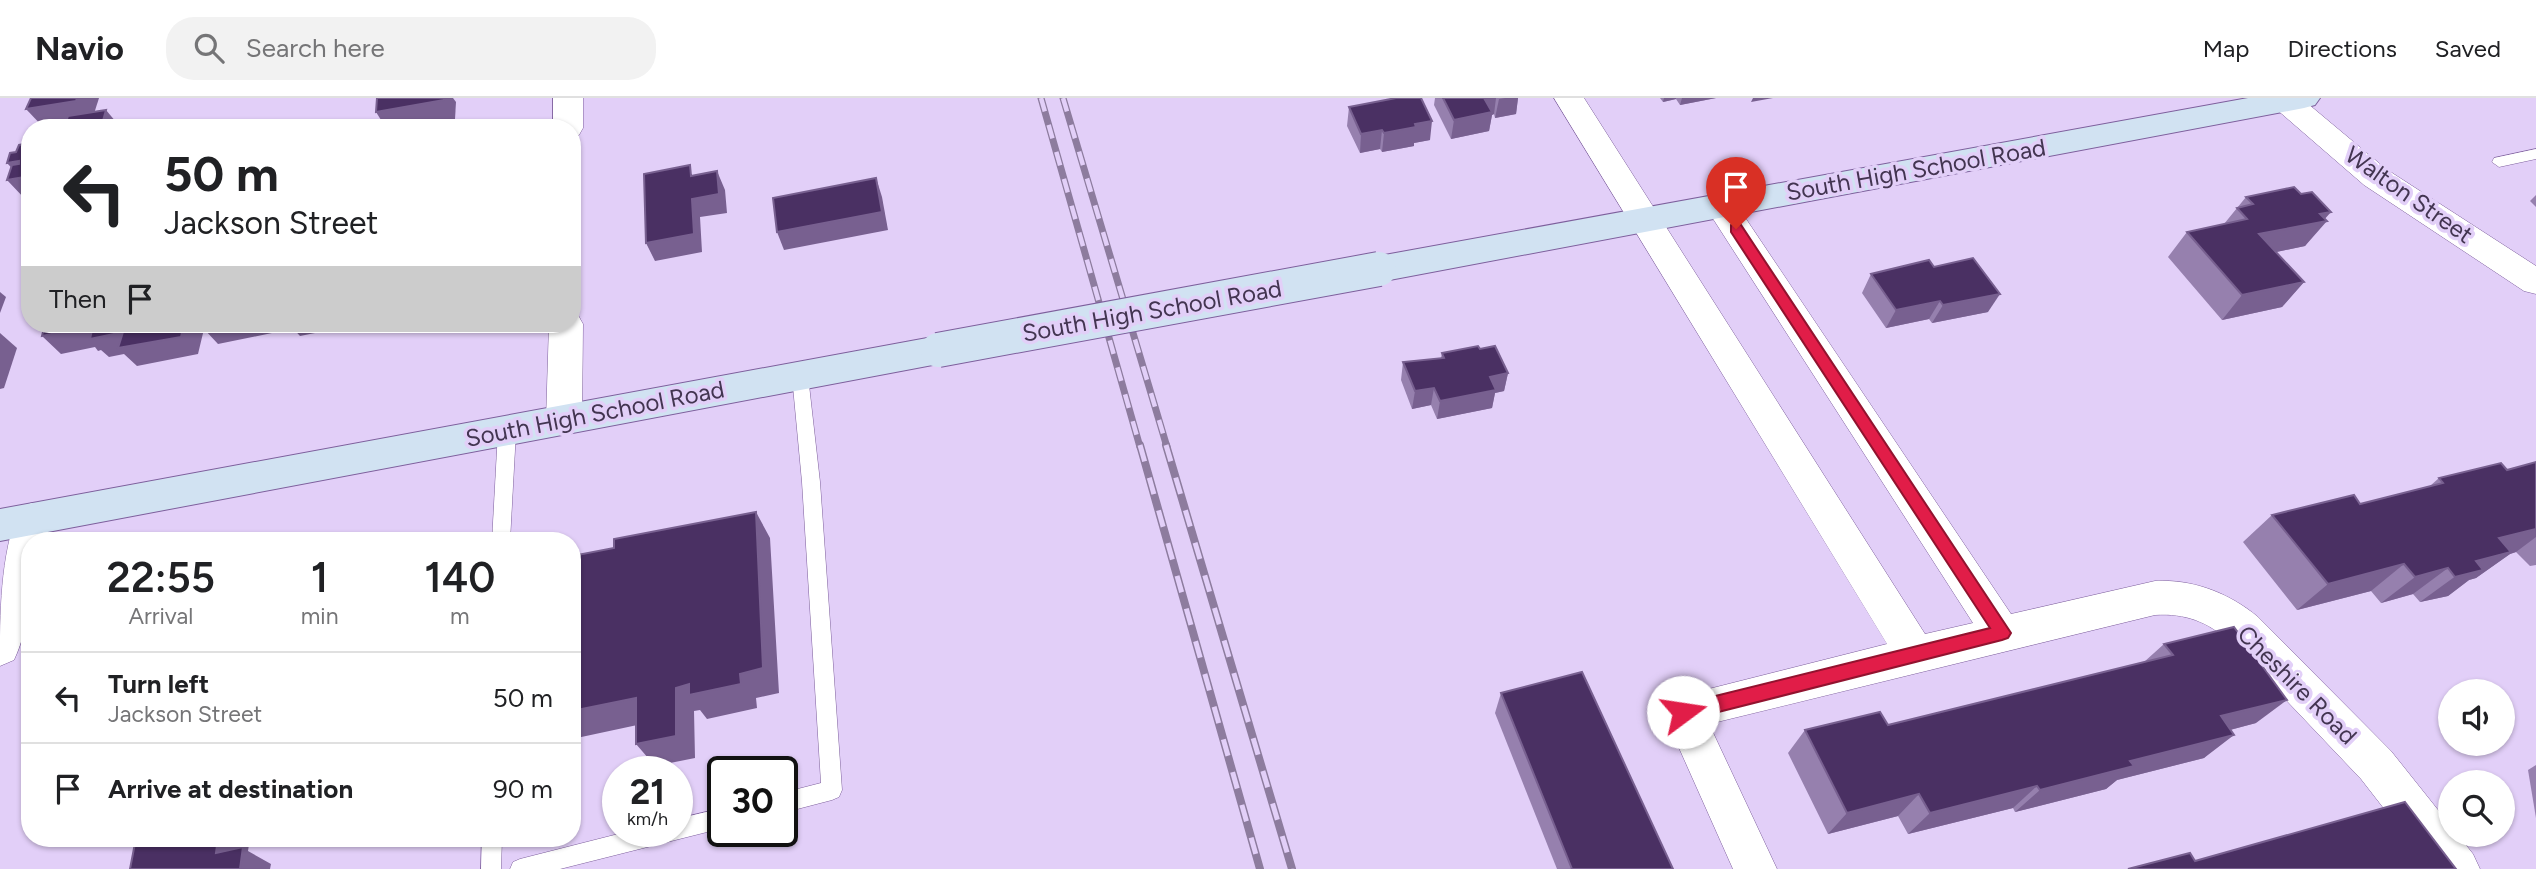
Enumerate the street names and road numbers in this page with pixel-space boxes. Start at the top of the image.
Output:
street label: South High School Road [1784,132,2048,207]
street label: Walton Street [2340,140,2479,249]
street label: South High School Road [1020,273,1284,348]
street label: South High School Road [463,374,727,453]
street label: Cheshire Road [2232,619,2363,750]

